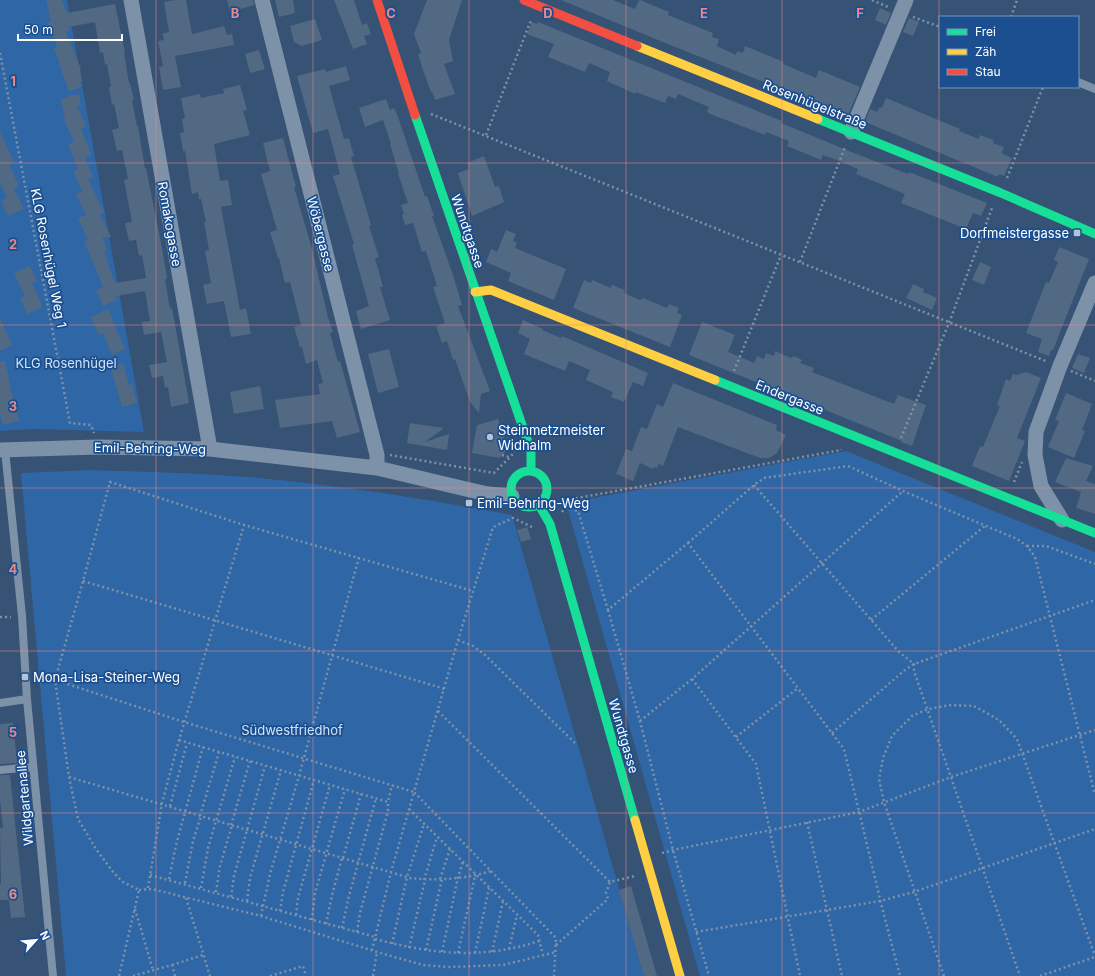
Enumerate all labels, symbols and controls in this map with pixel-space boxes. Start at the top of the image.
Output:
text: B [231,5,240,21]
text: C [386,5,396,21]
text: D [543,5,553,21]
text: E [700,5,708,21]
text: F [856,5,864,21]
scale bar [18,16,122,42]
legend [939,16,1079,88]
text: 50 m [24,22,53,37]
text: Frei [975,24,996,39]
text: Zäh [975,44,996,59]
text: Stau [975,64,1001,79]
text: 1 [10,73,16,89]
street label: Rosenhügelstraße [761,76,869,132]
street label: Romakogasse [155,180,185,268]
street label: KLG Rosenhügel Weg 1 [28,187,70,329]
street label: Wundtgasse [448,192,488,270]
street label: Wöbergasse [304,195,338,273]
place label: Dorfmeistergasse [960,225,1069,241]
marker: Dorfmeistergasse [1072,228,1082,238]
text: 2 [9,236,17,252]
park label: KLG Rosenhügel [15,355,117,371]
street label: Endergasse [753,376,827,418]
text: 3 [9,398,17,414]
place label: Steinmetzmeister Widhalm [498,422,605,453]
marker: Steinmetzmeister Widhalm [485,432,495,442]
street label: Emil-Behring-Weg [94,439,206,457]
place label: Emil-Behring-Weg [477,495,589,511]
marker: Emil-Behring-Weg [464,498,474,508]
text: 4 [9,561,18,577]
place label: Mona-Lisa-Steiner-Weg [33,669,180,685]
marker: Mona-Lisa-Steiner-Weg [20,672,30,682]
street label: Wundtgasse [606,697,642,775]
park label: Südwestfriedhof [241,722,343,738]
text: 5 [9,724,17,740]
street label: Wildgartenallee [12,750,36,846]
text: 6 [9,886,17,902]
north arrow [16,920,56,960]
text: N [37,929,53,942]

